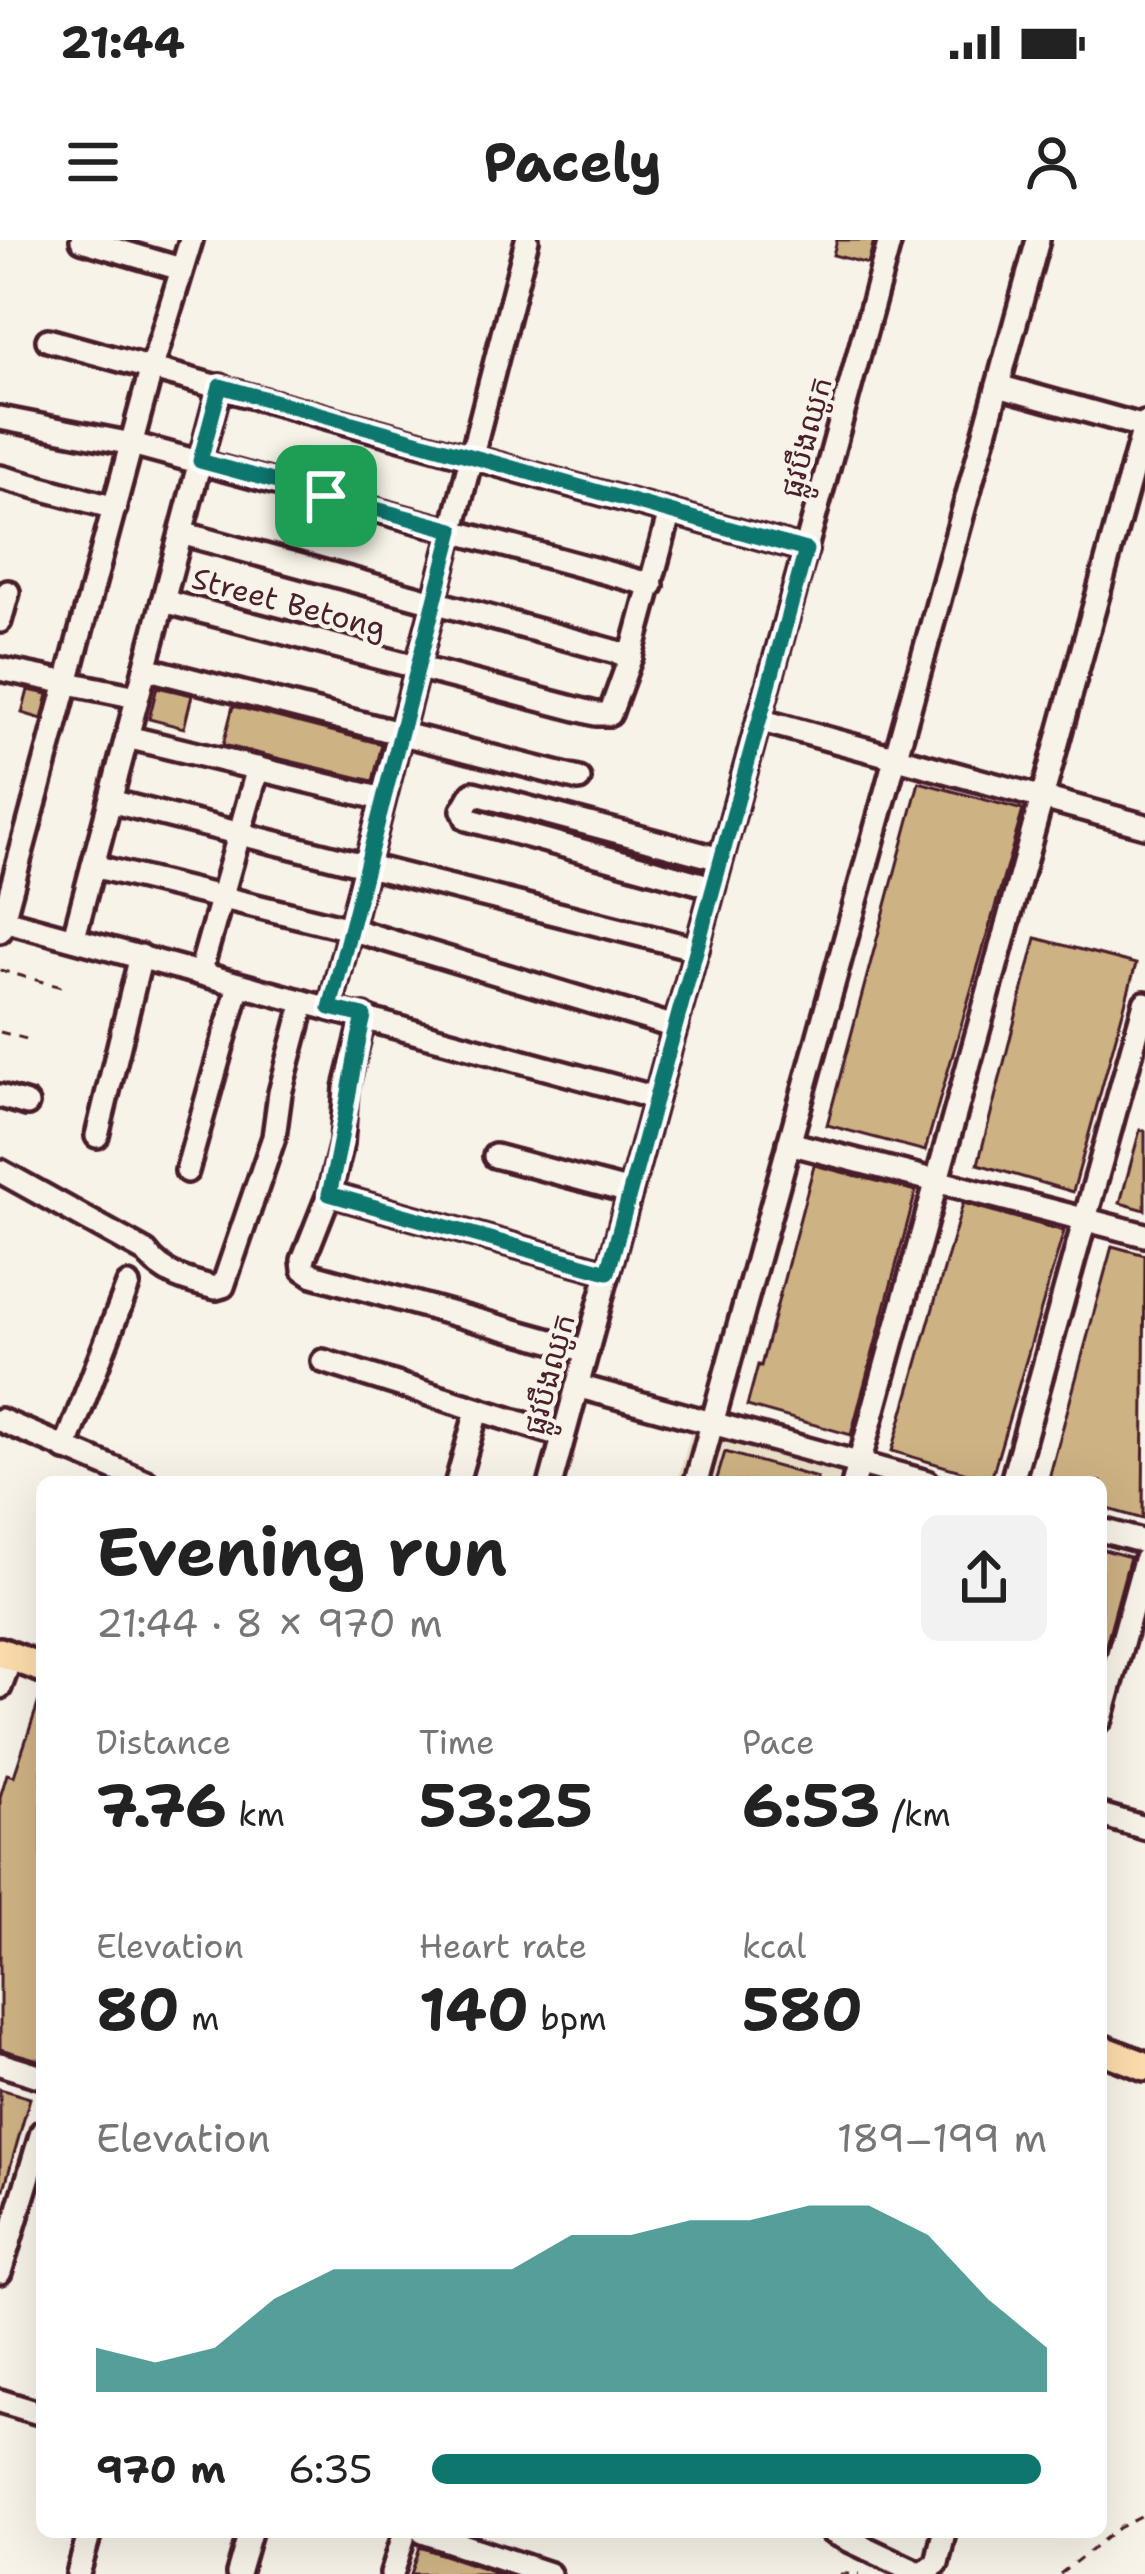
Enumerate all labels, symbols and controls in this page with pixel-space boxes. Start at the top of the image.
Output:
text: 21:44 [60,12,185,72]
text: Pacely [483,126,662,198]
icon: menu [60,129,126,195]
icon: person [1019,129,1085,195]
street label: ផ្លូវបឹងឈូក [770,372,847,503]
pin [275,445,377,547]
icon: arrive [293,463,359,529]
street label: Street Betong [187,557,391,649]
street label: ផ្លូវបឹងឈូក [513,1309,590,1440]
text: Evening run [96,1508,507,1596]
button: share [921,1515,1047,1641]
text: 21:44 · 8 × 970 m [96,1597,443,1649]
text: Distance [96,1720,231,1765]
text: Time [419,1720,495,1765]
text: Pace [742,1720,815,1765]
text: 7.76 [96,1765,227,1845]
text: 53:25 [419,1765,593,1845]
text: 6:53 [742,1765,881,1845]
text: km [227,1792,285,1837]
text: /km [881,1792,951,1837]
text: Elevation [96,1924,244,1969]
text: Heart rate [419,1924,587,1969]
text: kcal [742,1924,806,1969]
text: 80 [96,1969,180,2049]
text: 140 [419,1969,529,2049]
text: 580 [742,1969,863,2049]
text: m [180,1996,219,2041]
text: bpm [529,1996,607,2041]
text: Elevation [96,2112,271,2164]
text: 189–199 m [837,2112,1047,2164]
text: 970 m [96,2443,226,2495]
text: 6:35 [288,2443,373,2495]

